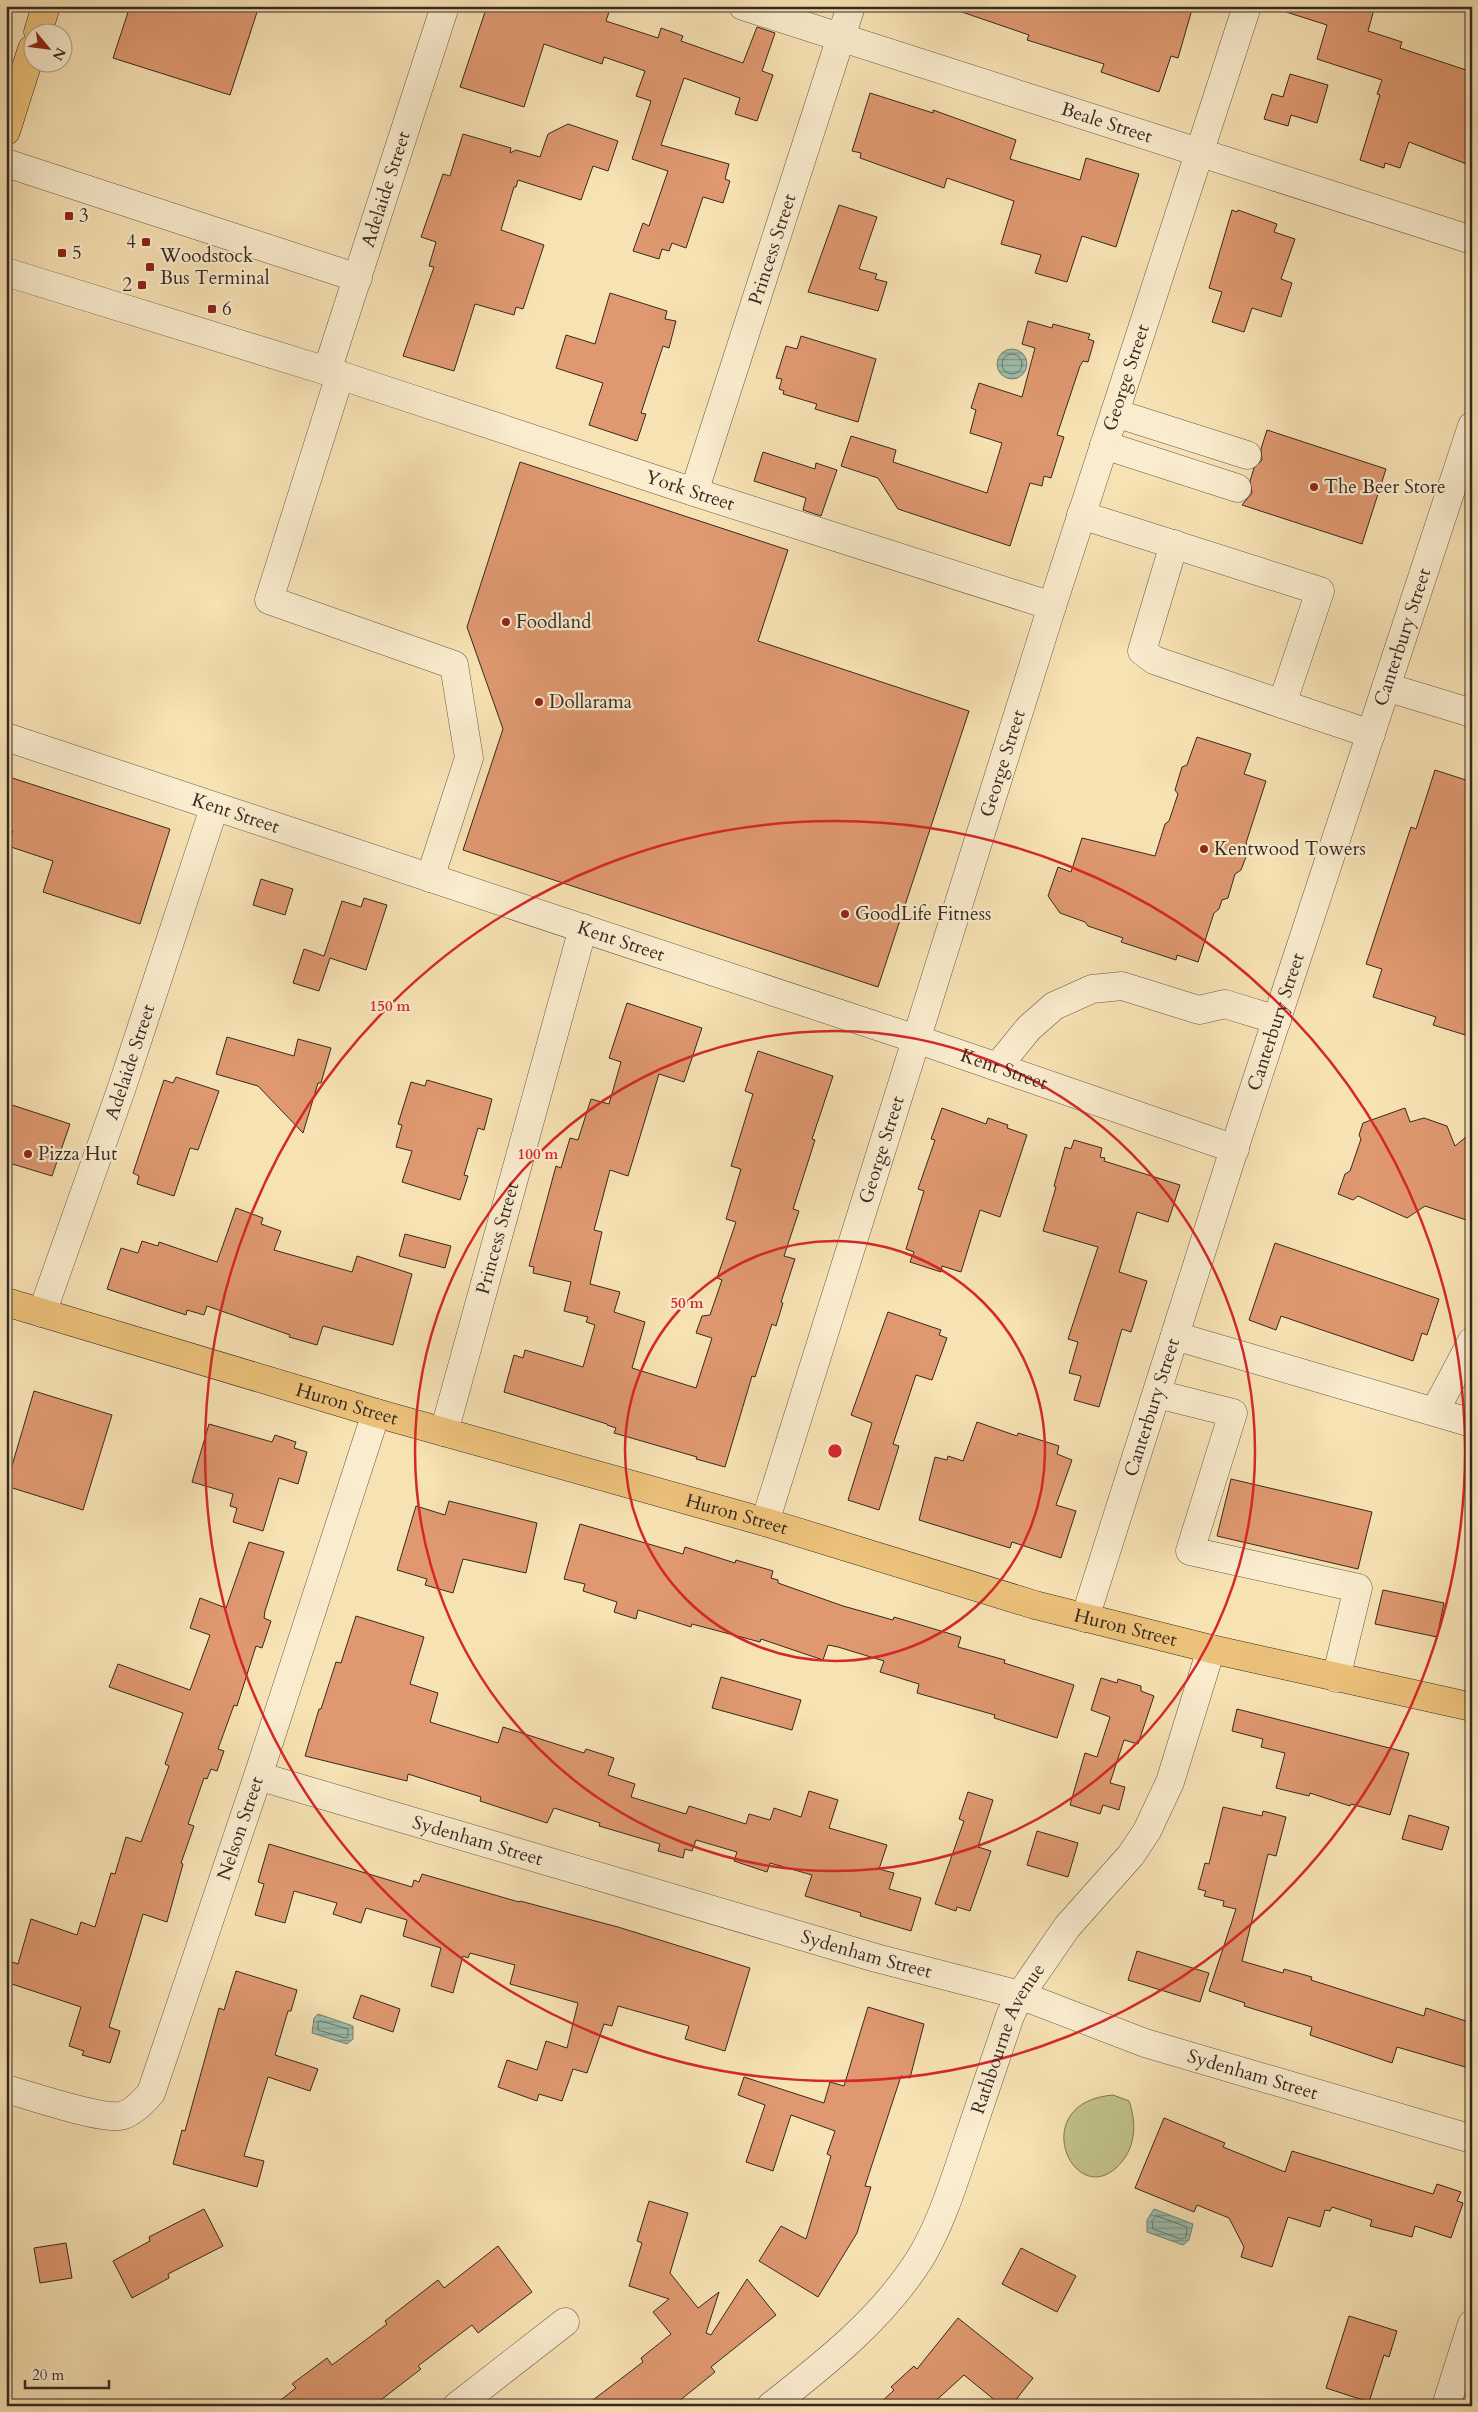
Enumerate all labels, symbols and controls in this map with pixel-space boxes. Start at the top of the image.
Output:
north arrow [22,22,72,72]
text: N [48,44,70,64]
street label: Beale Street [1058,96,1156,150]
street label: Adelaide Street [355,128,417,251]
street label: Princess Street [742,191,802,308]
place label: 3 [79,203,89,229]
marker: 3 [63,210,75,222]
place label: 4 [126,229,136,255]
marker: 4 [140,236,152,248]
place label: 5 [72,240,82,266]
place label: Woodstock Bus Terminal [159,243,270,291]
marker: 5 [56,247,68,259]
marker: Woodstock Bus Terminal [144,261,156,273]
place label: 2 [122,272,132,298]
marker: 2 [136,279,148,291]
place label: 6 [222,296,232,322]
marker: 6 [206,303,218,315]
street label: George Street [1097,321,1156,435]
street label: York Street [642,464,738,517]
place label: The Beer Store [1324,474,1446,500]
marker: The Beer Store [1308,481,1320,493]
street label: Canterbury Street [1368,565,1437,709]
place label: Foodland [516,609,591,635]
marker: Foodland [500,616,512,628]
place label: Dollarama [549,689,632,715]
marker: Dollarama [533,696,545,708]
street label: George Street [974,706,1032,820]
street label: Kent Street [189,787,283,840]
place label: Kentwood Towers [1214,836,1366,862]
marker: Kentwood Towers [1198,843,1210,855]
place label: GoodLife Fitness [855,901,991,927]
marker: GoodLife Fitness [839,908,851,920]
street label: Kent Street [574,915,668,968]
street label: Canterbury Street [1241,950,1311,1094]
text: 150 m [370,996,411,1016]
street label: Adelaide Street [98,1001,161,1123]
street label: Kent Street [957,1042,1051,1096]
street label: George Street [853,1093,911,1207]
place label: Pizza Hut [38,1141,117,1167]
text: 100 m [518,1144,559,1164]
marker: Pizza Hut [22,1148,34,1160]
street label: Princess Street [470,1179,525,1297]
text: 50 m [670,1293,704,1313]
street label: Canterbury Street [1118,1335,1186,1480]
street label: Huron Street [293,1377,401,1432]
centre of rings [826,1442,844,1460]
street label: Huron Street [683,1487,791,1541]
street label: Huron Street [1071,1602,1180,1653]
street label: Nelson Street [211,1773,270,1884]
street label: Sydenham Street [409,1809,546,1872]
street label: Sydenham Street [798,1924,935,1985]
street label: Rathbourne Avenue [965,1958,1051,2118]
street label: Sydenham Street [1184,2043,1321,2106]
scale bar [25,2357,109,2389]
text: 20 m [32,2365,64,2385]

